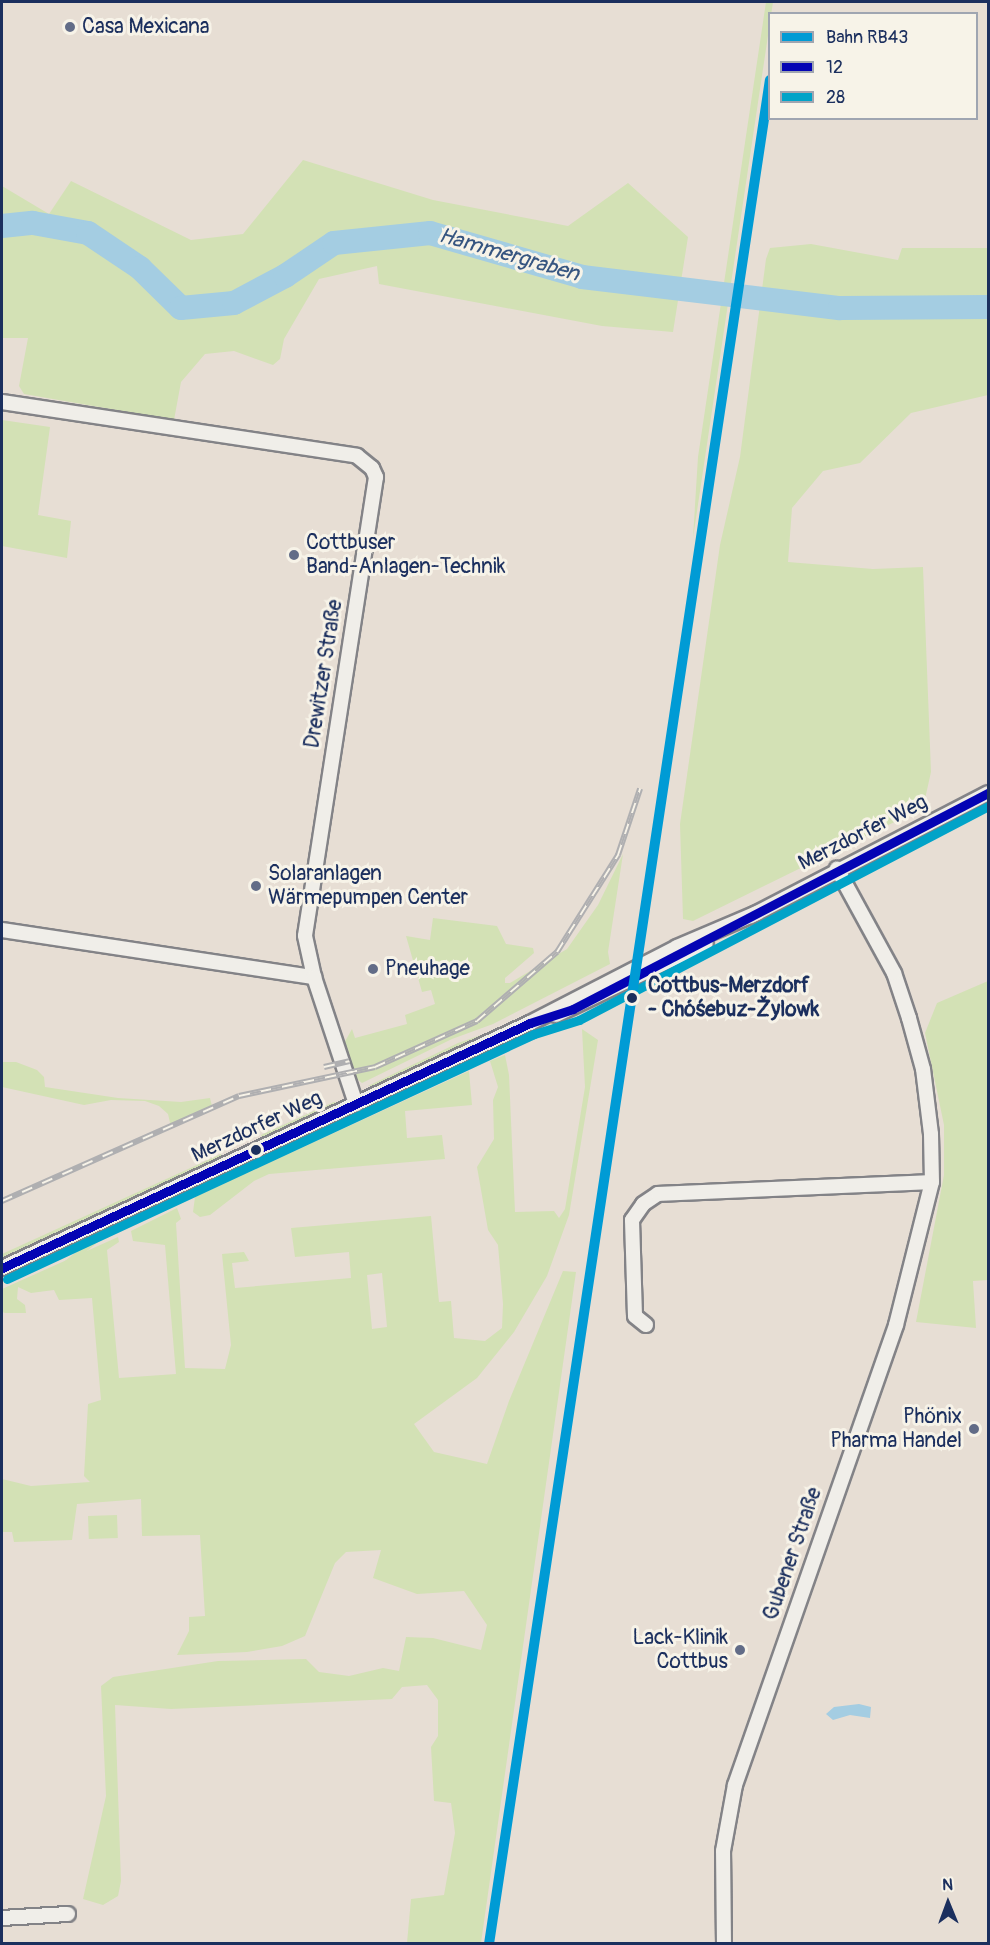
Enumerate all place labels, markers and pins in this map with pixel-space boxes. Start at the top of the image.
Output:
place label: Casa Mexicana [82,14,210,40]
marker: Casa Mexicana [63,20,77,34]
place label: Cottbuser Band-Anlagen-Technik [306,530,505,580]
marker: Cottbuser Band-Anlagen-Technik [287,548,301,562]
place label: Solaranlagen Wärmepumpen Center [268,861,468,911]
marker: Solaranlagen Wärmepumpen Center [249,879,263,893]
place label: Pneuhage [385,956,470,982]
marker: Pneuhage [366,962,380,976]
place label: Cottbus-Merzdorf - Chóśebuz-Žylowk [648,973,819,1023]
marker: Cottbus-Merzdorf - Chóśebuz-Žylowk [621,987,643,1009]
unlabelled marker [250,1144,262,1156]
place label: Phönix Pharma Handel [830,1404,962,1454]
marker: Phönix Pharma Handel [967,1422,981,1436]
place label: Lack-Klinik Cottbus [632,1625,728,1675]
marker: Lack-Klinik Cottbus [733,1643,747,1657]

